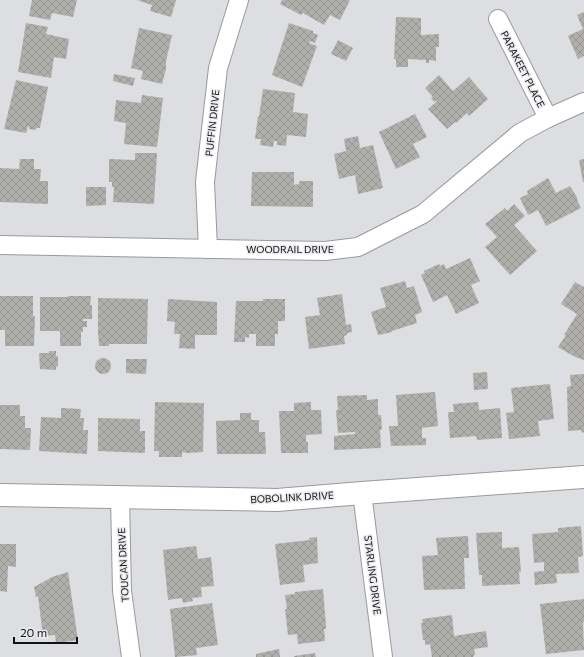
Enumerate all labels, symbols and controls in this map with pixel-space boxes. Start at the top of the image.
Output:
street label: PARAKEET PLACE [498,29,548,109]
street label: PUFFIN DRIVE [203,89,221,157]
street label: WOODRAIL DRIVE [246,243,334,255]
street label: BOBOLINK DRIVE [250,489,334,505]
street label: TOUCAN DRIVE [115,527,131,602]
street label: STARLING DRIVE [362,535,384,615]
scale bar [14,619,77,645]
text: 20 m [20,625,47,639]

